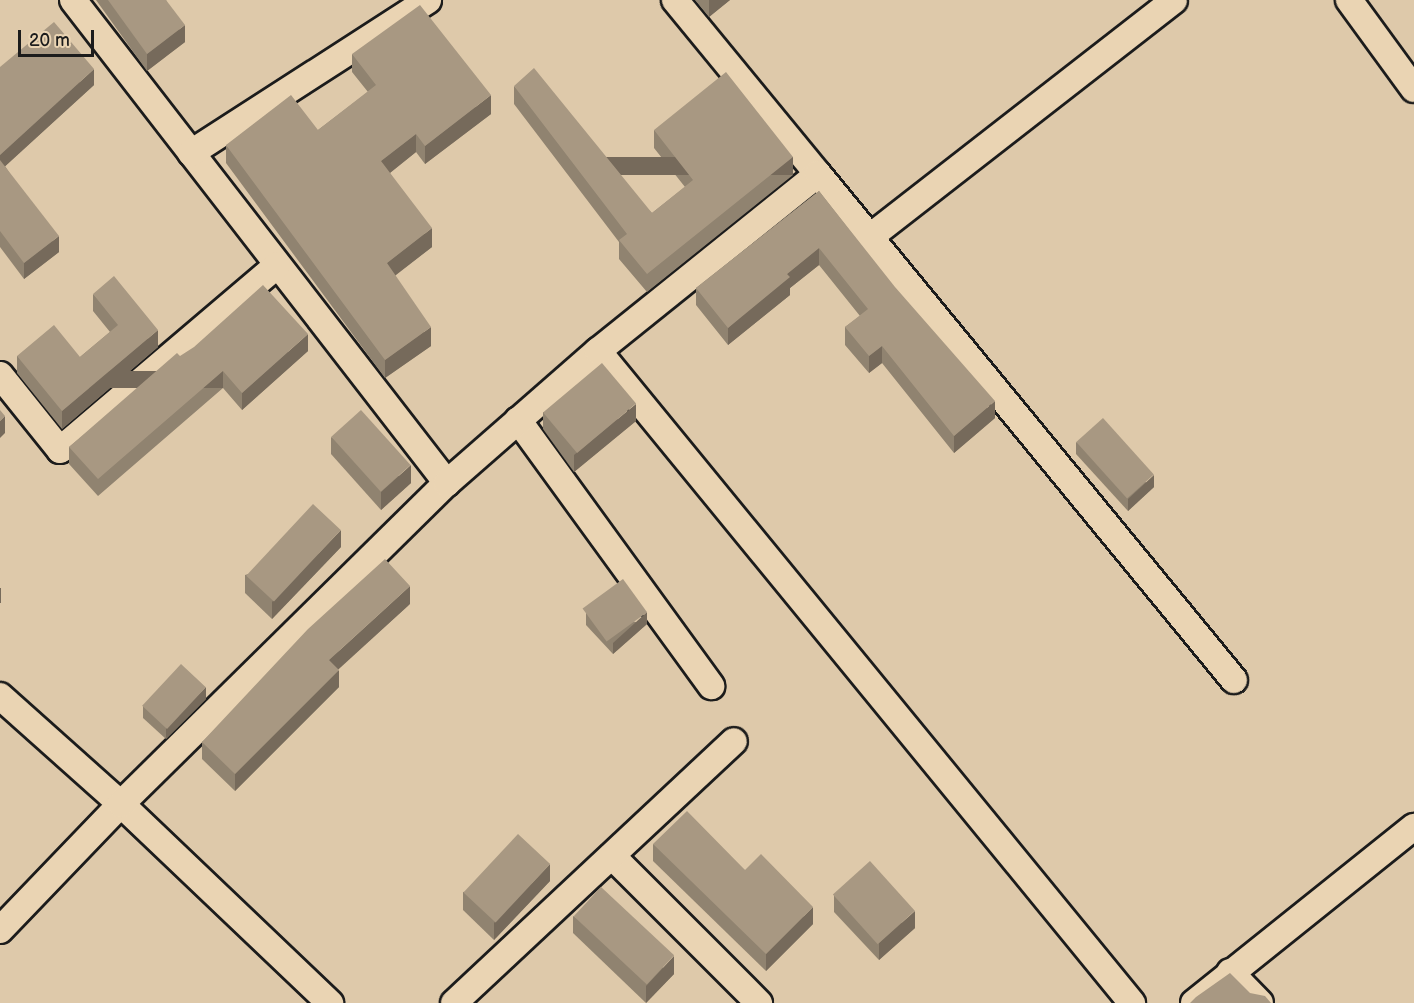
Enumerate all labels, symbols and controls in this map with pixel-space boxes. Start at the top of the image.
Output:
scale bar [21,18,98,56]
text: 20 m [29,30,70,51]

